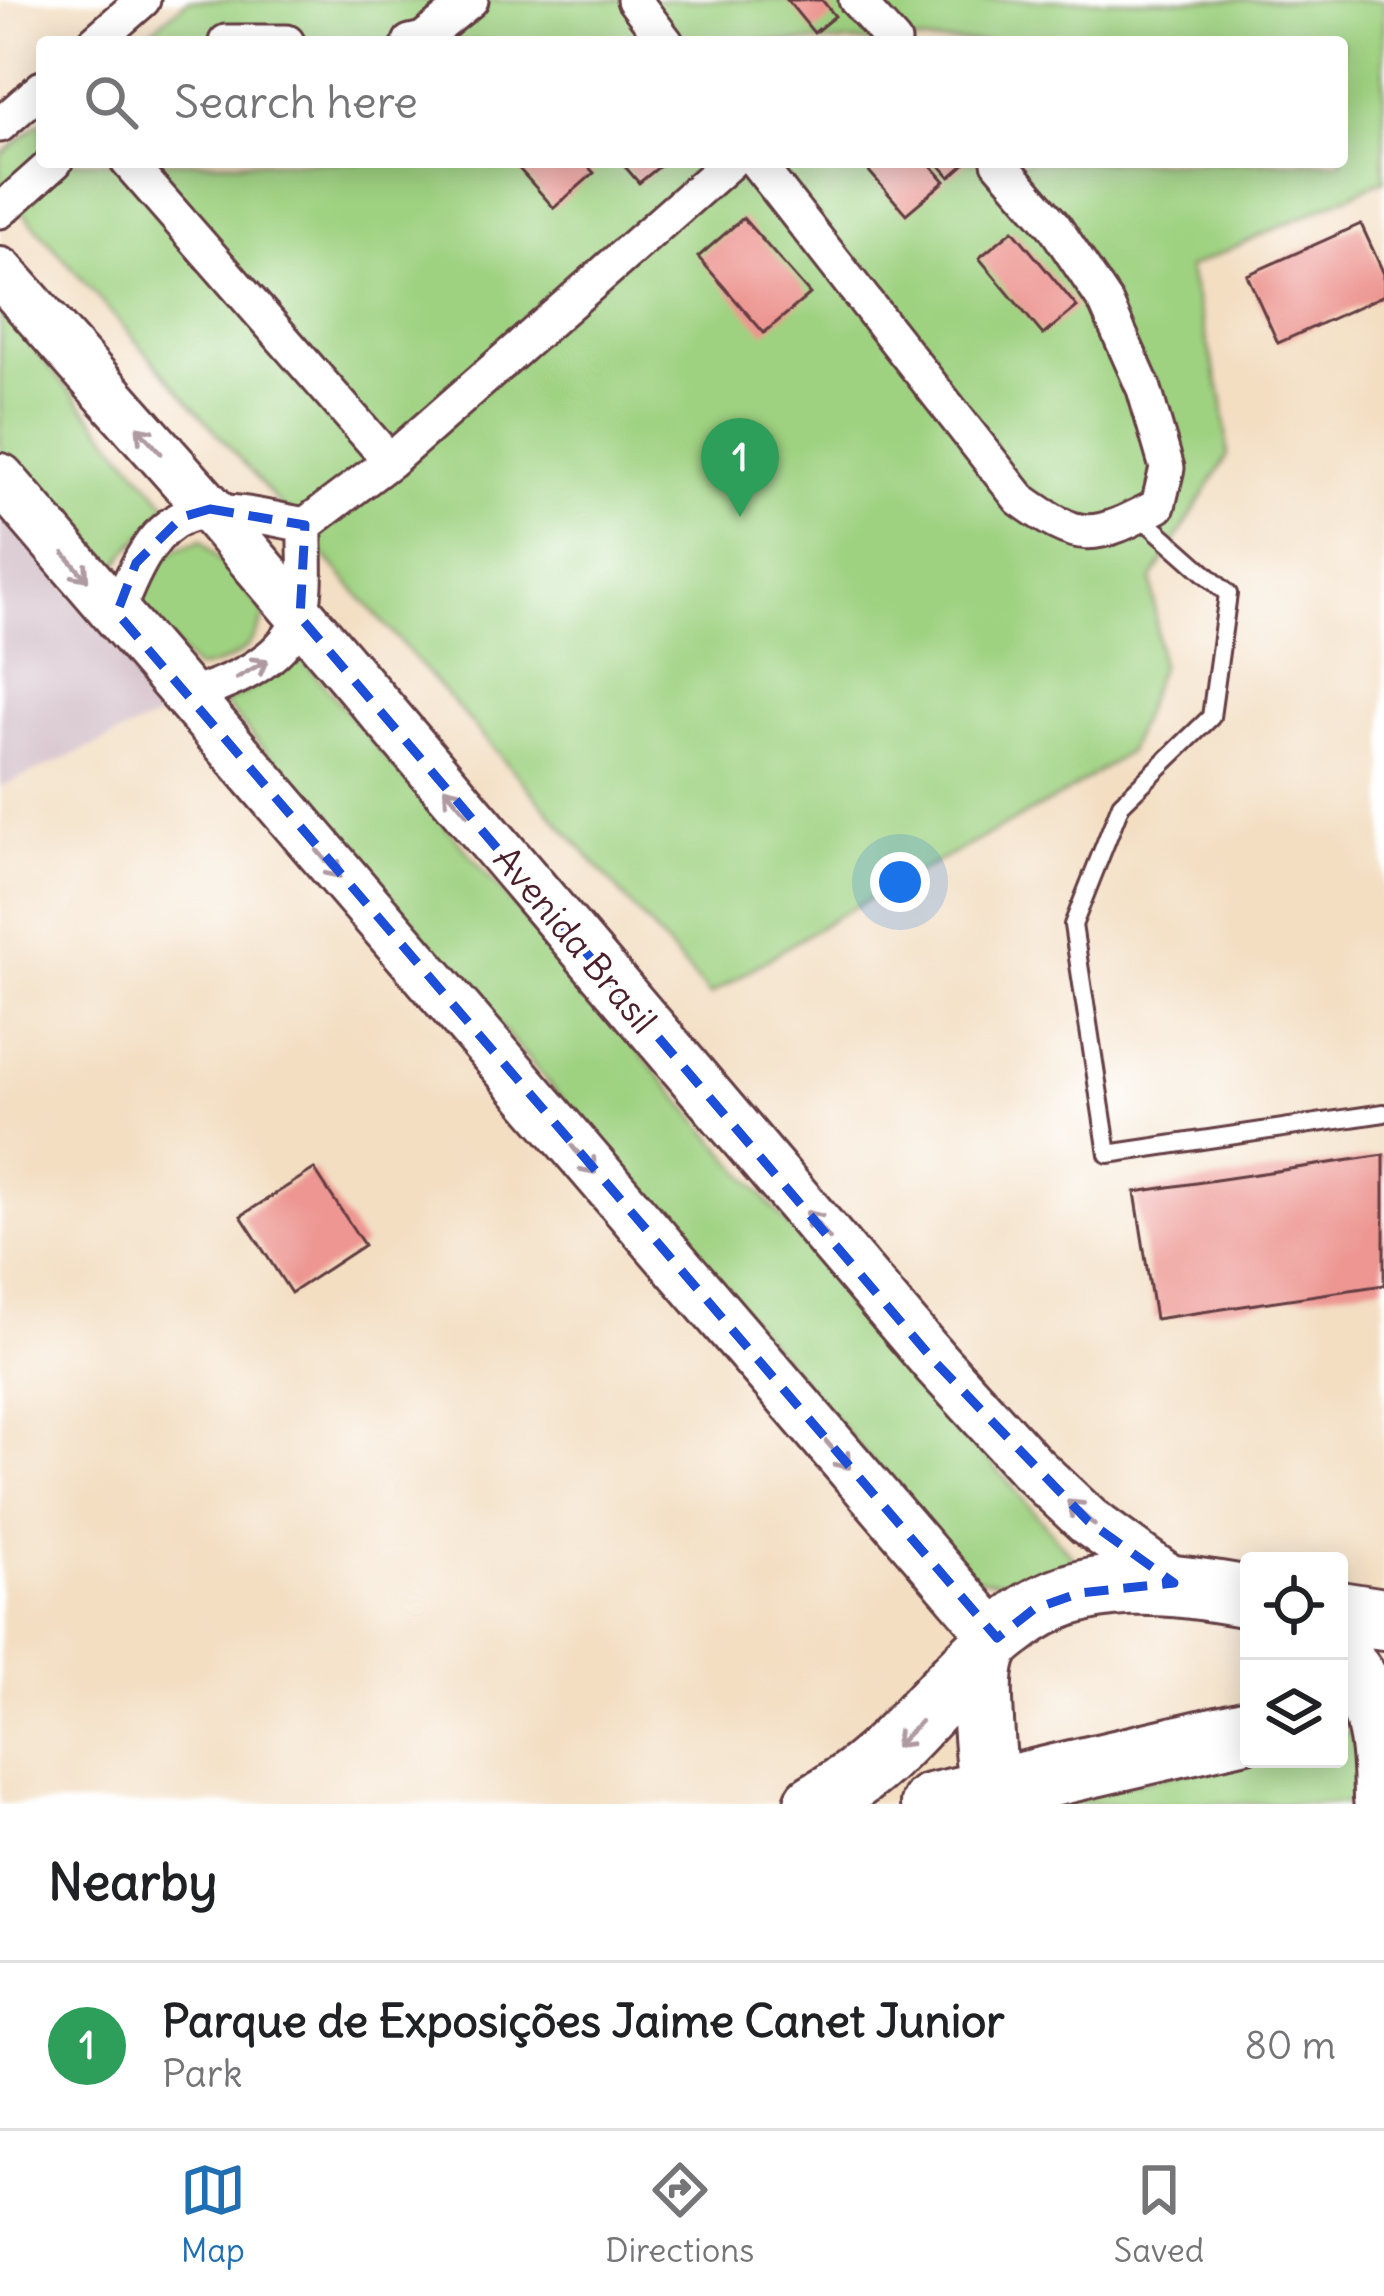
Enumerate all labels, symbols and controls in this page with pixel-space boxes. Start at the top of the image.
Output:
search box [36,36,1348,168]
icon: search [78,69,144,135]
text: Search here [174,74,418,130]
pin: 1 [701,418,779,517]
one-way arrow [136,425,163,455]
one-way arrow [62,551,90,582]
one-way arrow [234,657,268,681]
one-way arrow [443,786,471,817]
street label: Avenida Brasil [484,837,666,1043]
one-way arrow [315,848,343,879]
your location [870,852,930,912]
one-way arrow [569,1144,597,1175]
one-way arrow [805,1210,833,1241]
one-way arrow [824,1439,851,1470]
one-way arrow [1066,1500,1096,1527]
map controls [1240,1552,1348,1768]
button: locate [1240,1552,1348,1660]
button: layers [1240,1660,1348,1768]
one-way arrow [894,1719,923,1748]
text: Nearby [48,1850,217,1914]
text: Parque de Exposições Jaime Canet Junior [162,1993,1005,2049]
text: 1 [79,2021,95,2070]
text: 80 m [1244,2021,1336,2070]
text: Park [162,2049,243,2098]
tab: Map [180,2157,246,2271]
tab: Directions [605,2157,754,2271]
tab: Saved [1114,2157,1204,2271]

